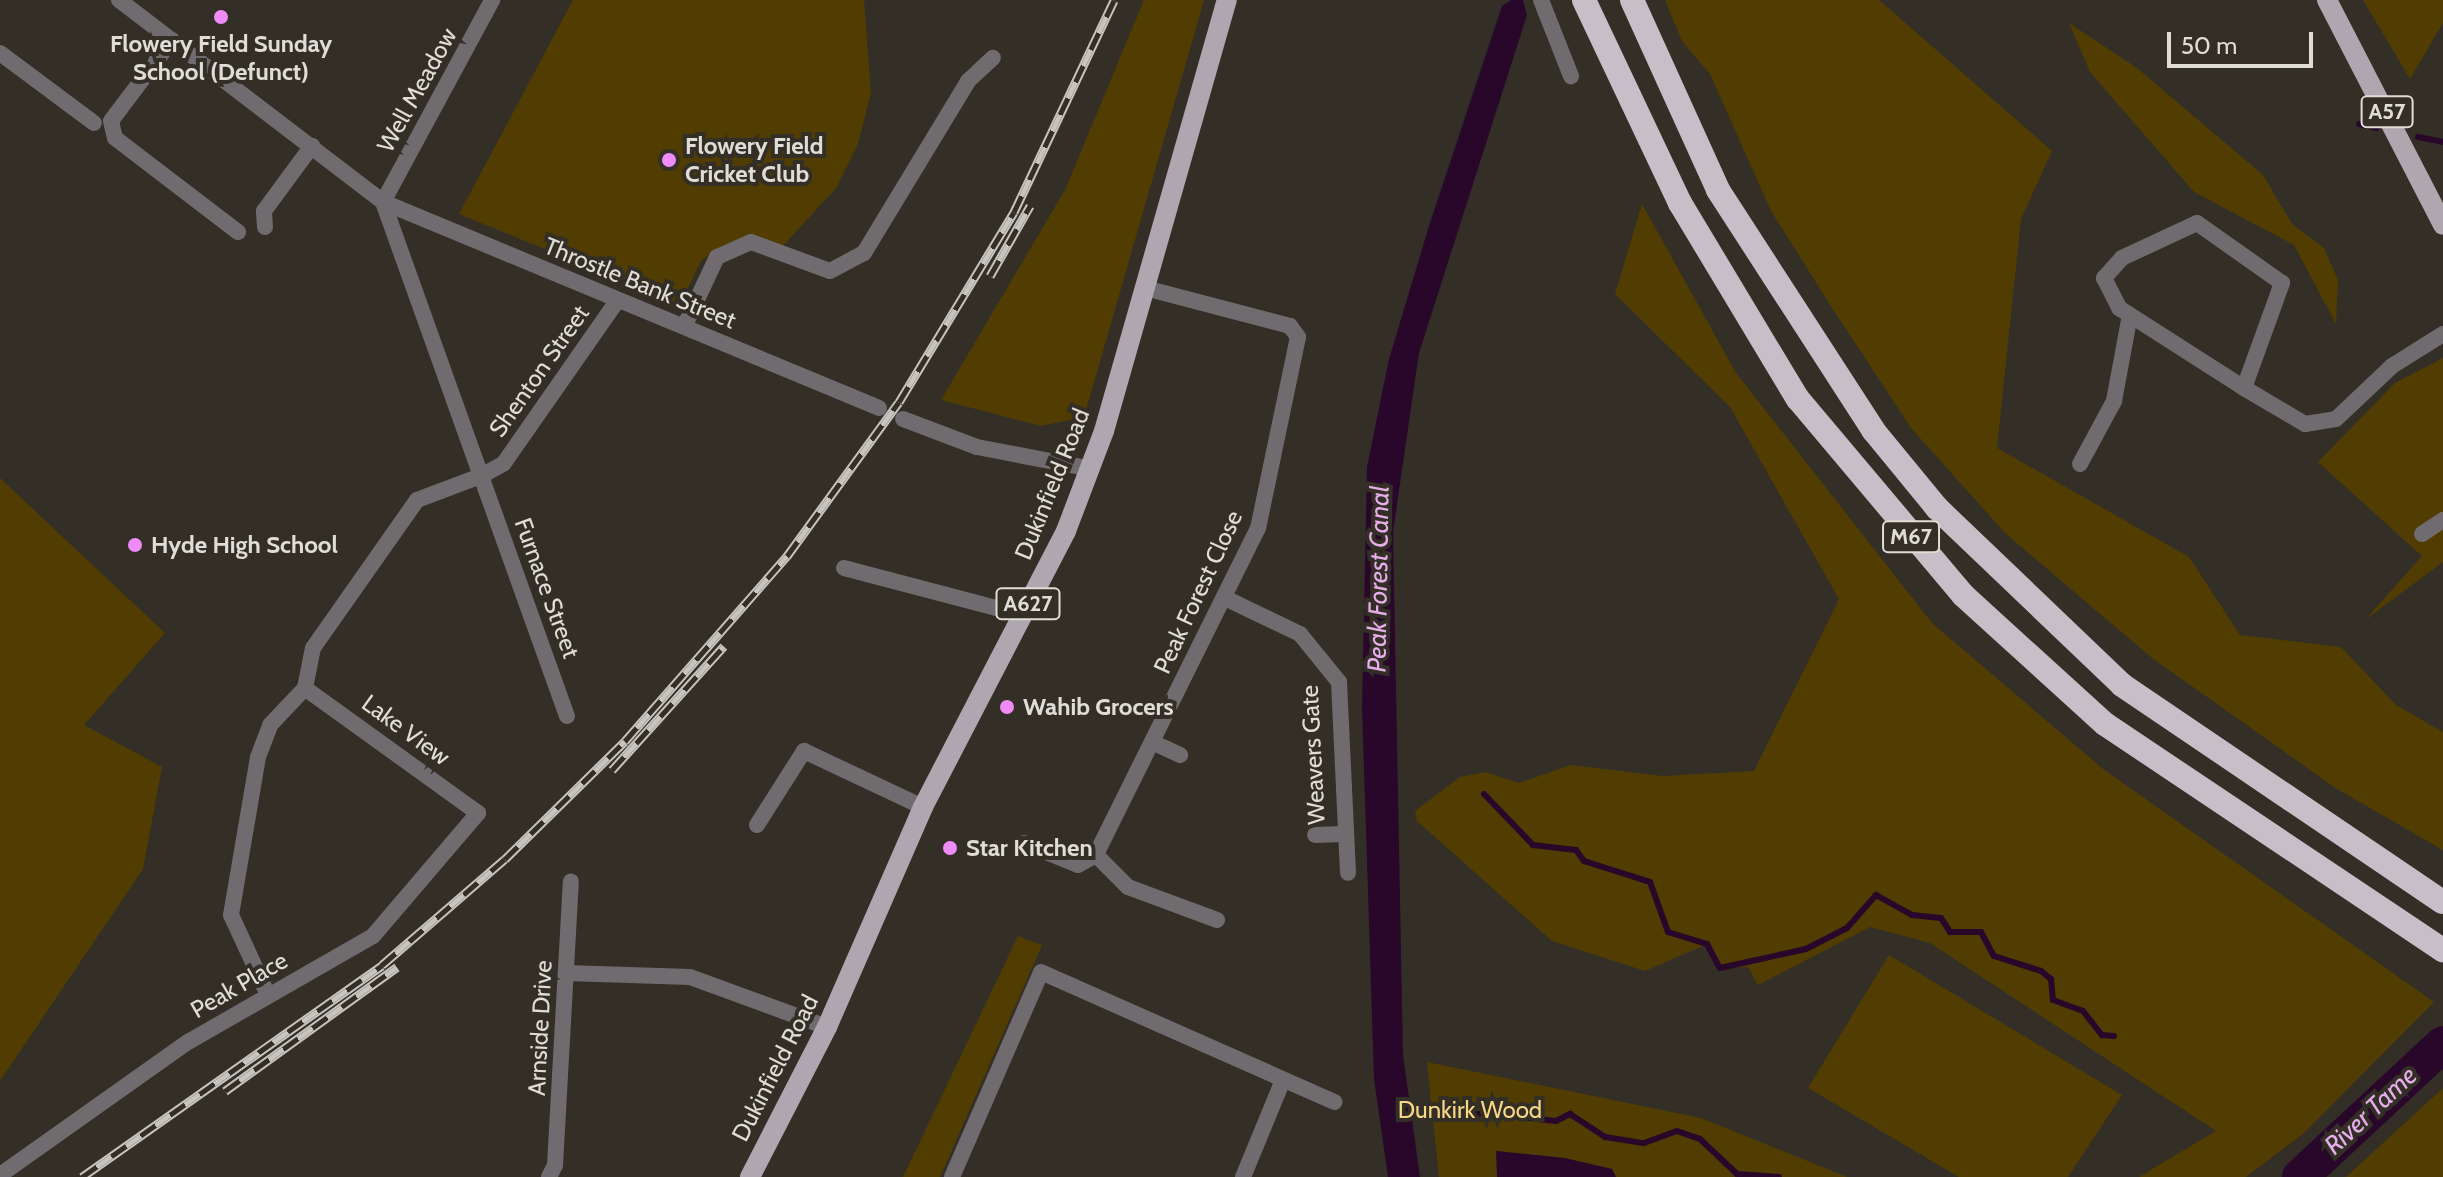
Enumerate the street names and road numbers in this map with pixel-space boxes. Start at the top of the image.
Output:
street label: Well Meadow [371,23,463,157]
road number: A57 [2359,94,2415,130]
street label: Throstle Bank Street [540,231,740,335]
street label: Shenton Street [483,300,595,442]
street label: Dukinfield Road [1009,404,1095,564]
street label: Peak Forest Close [1148,506,1248,678]
street label: Furnace Street [508,514,586,662]
road number: M67 [1881,519,1941,555]
road number: A627 [994,586,1062,622]
street label: Weavers Gate [1295,685,1331,825]
street label: Lake View [356,688,456,772]
street label: Peak Place [185,946,293,1024]
street label: Arnside Drive [522,960,558,1096]
street label: Dukinfield Road [726,990,824,1146]

